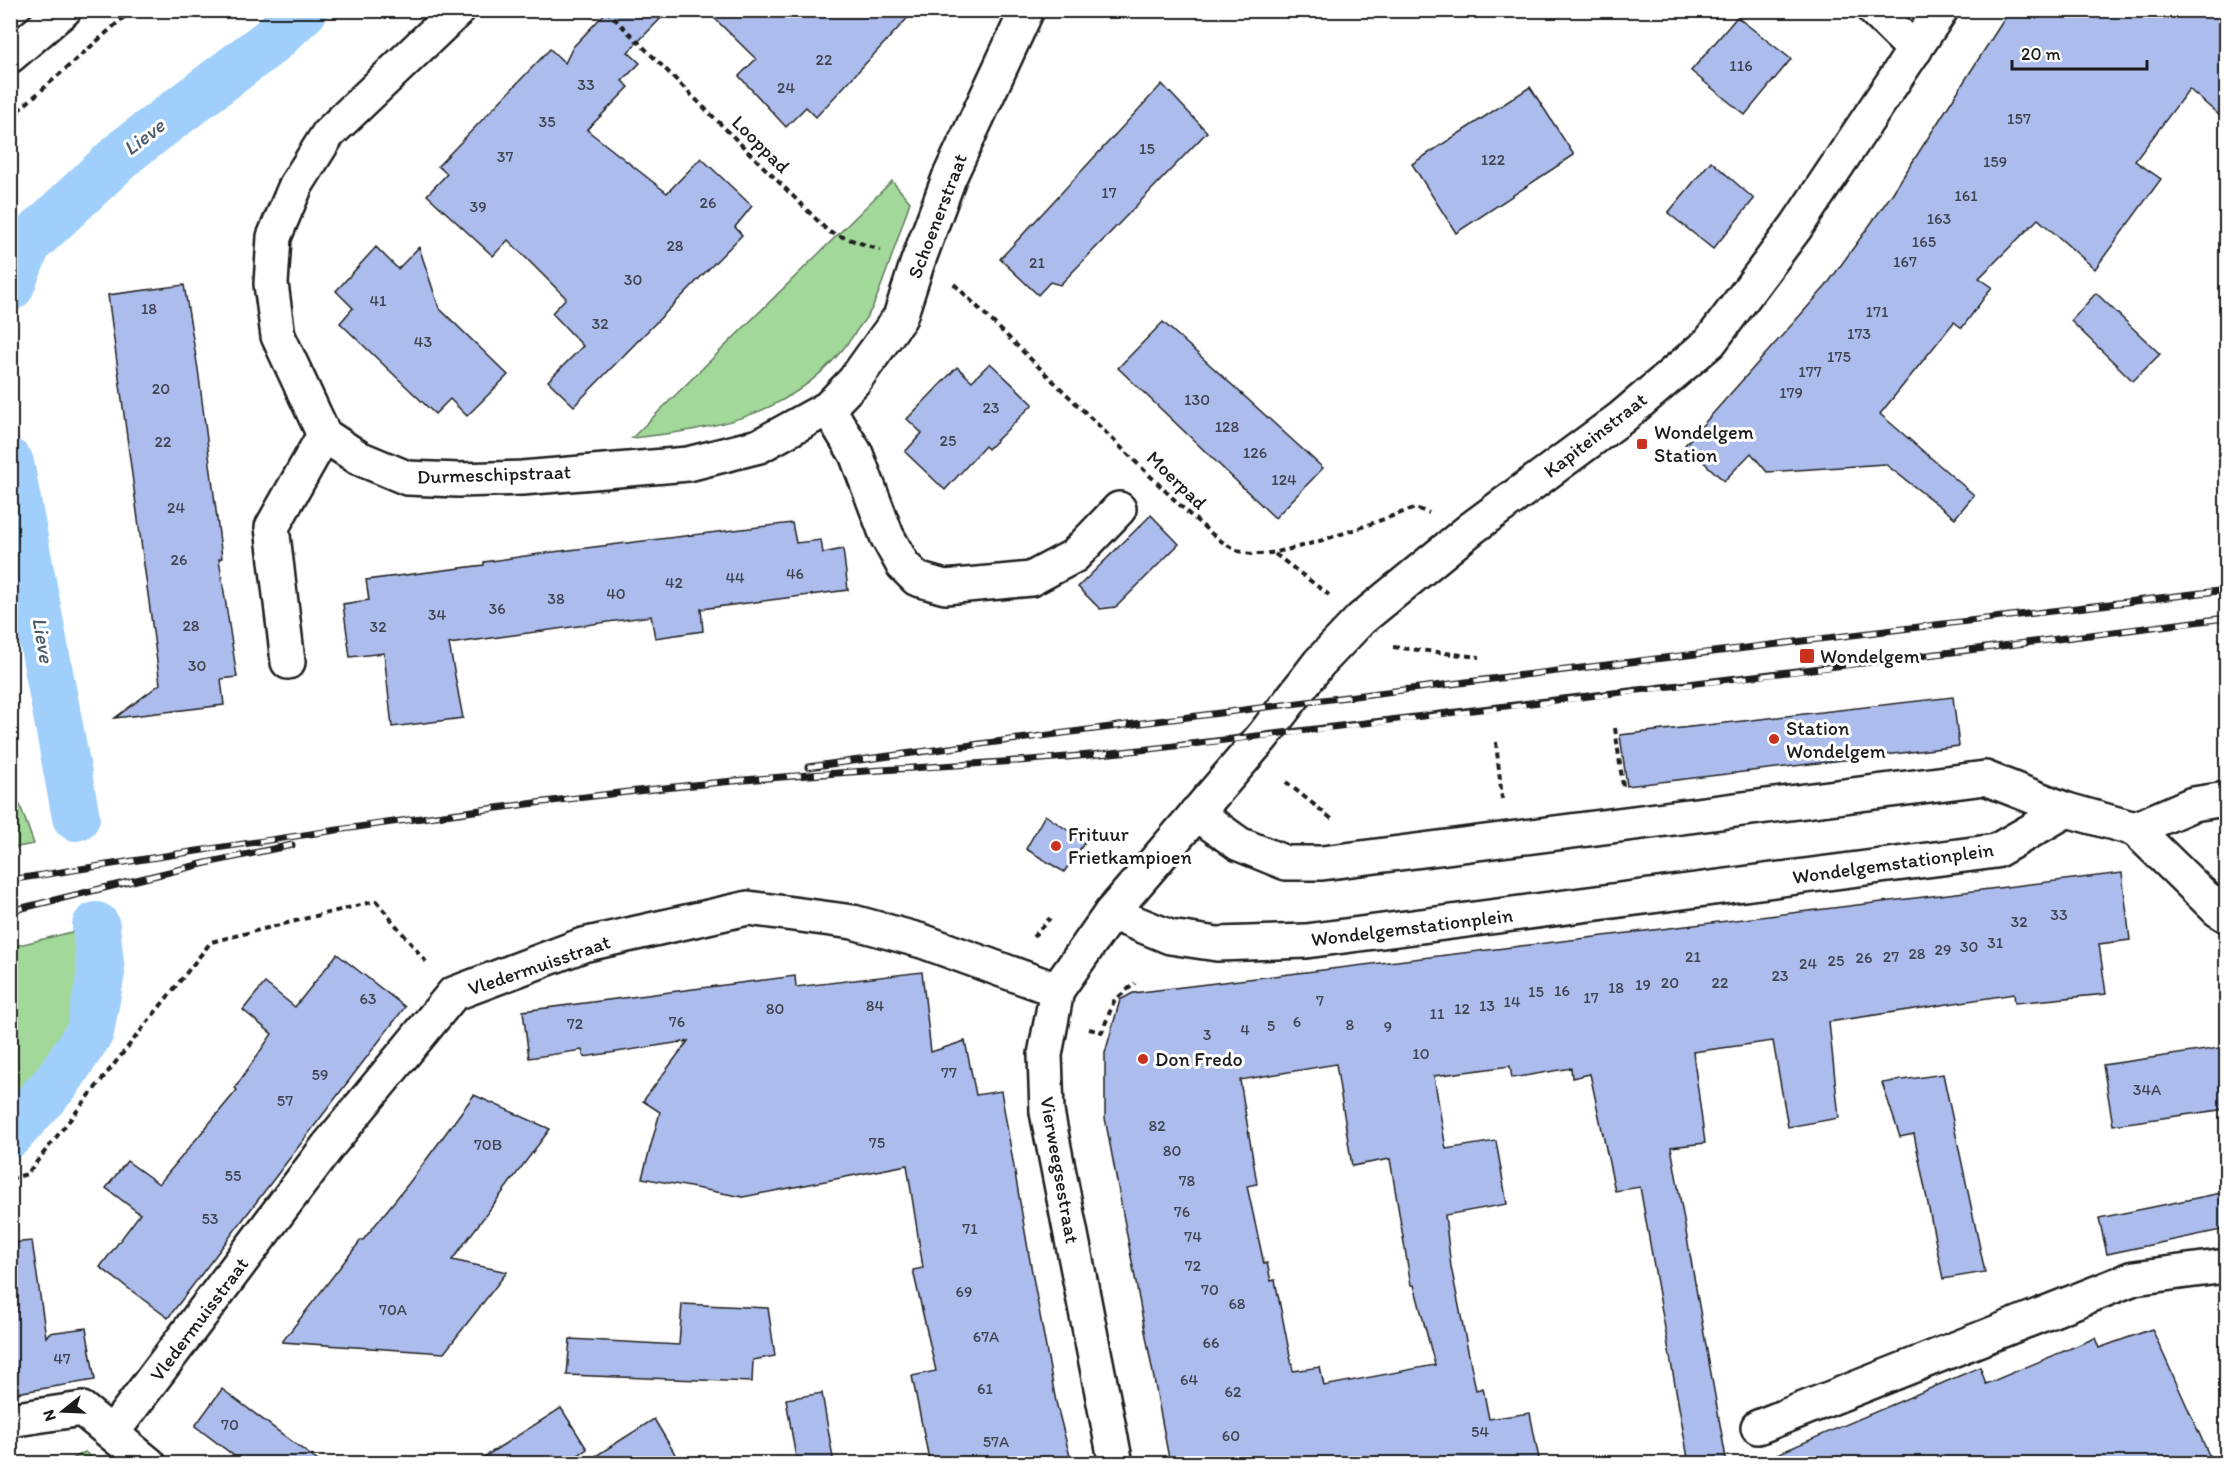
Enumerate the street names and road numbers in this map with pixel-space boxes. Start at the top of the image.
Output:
street label: Looppad [727,110,795,178]
street label: Schoenerstraat [902,150,972,282]
street label: Kapiteinstraat [1539,387,1651,483]
street label: Moerpad [1142,445,1212,515]
street label: Durmeschipstraat [417,459,571,489]
street label: Wondelgemstationplein [1791,837,1995,889]
street label: Wondelgemstationplein [1310,903,1514,951]
street label: Vledermuisstraat [465,929,613,1001]
street label: Vierweegsestraat [1035,1095,1085,1246]
street label: Vledermuisstraat [145,1252,253,1386]

